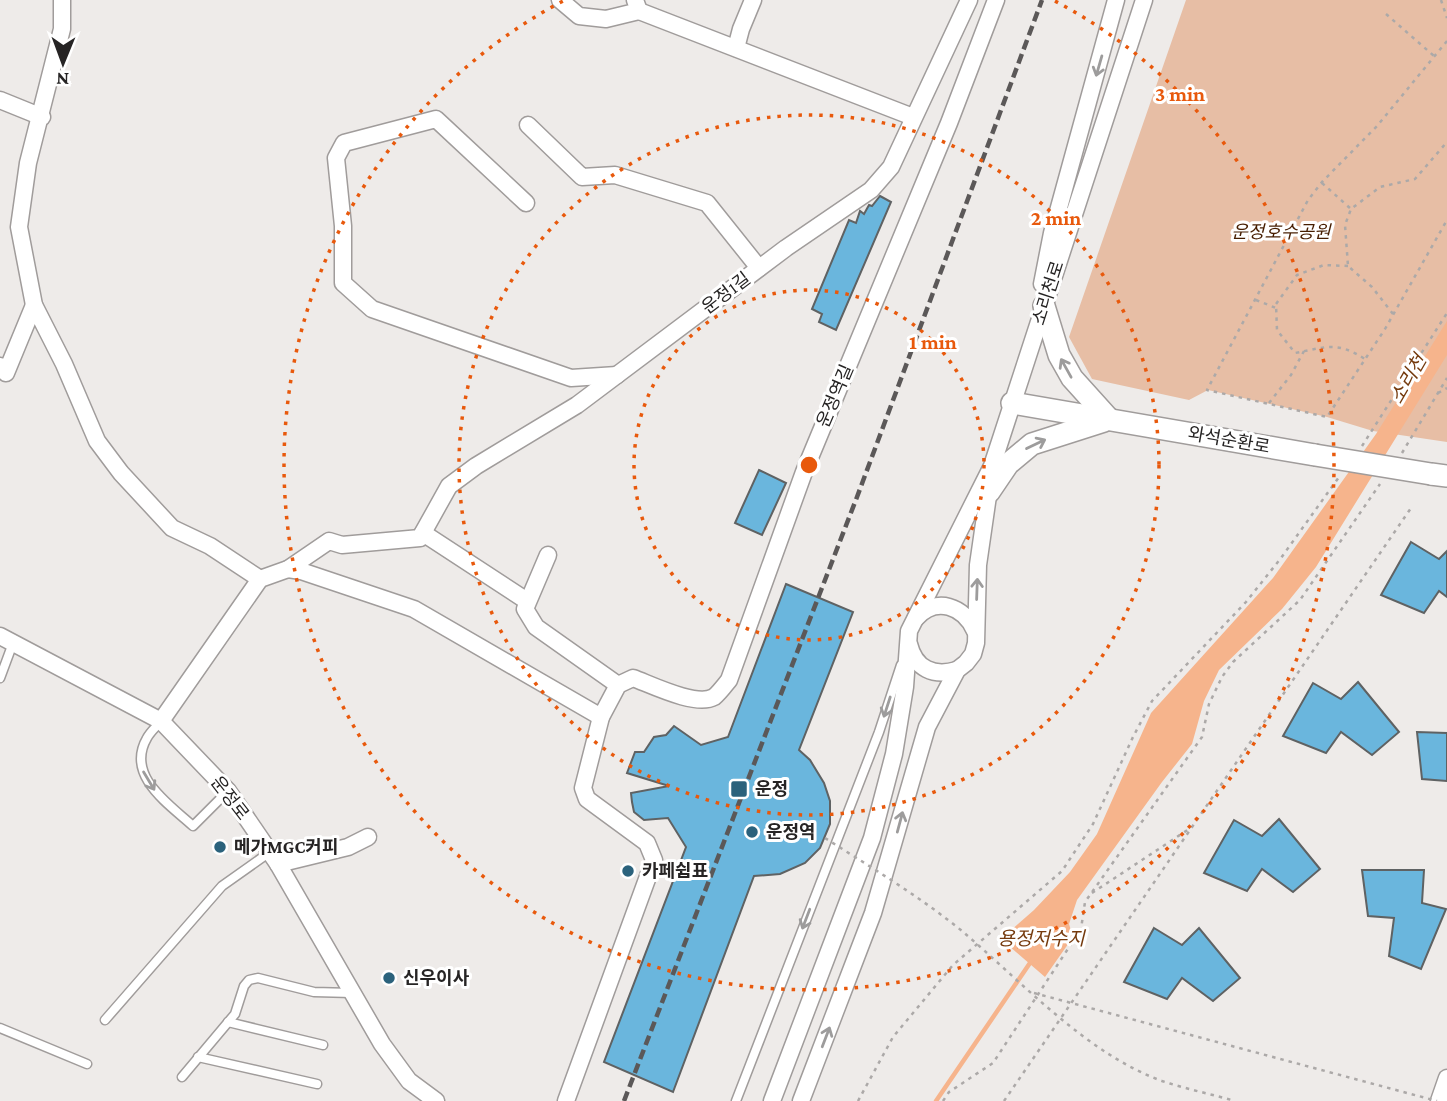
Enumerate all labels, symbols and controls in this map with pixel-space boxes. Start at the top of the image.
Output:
north arrow [28,28,98,98]
one-way arrow [1092,55,1105,77]
text: N [56,69,69,90]
text: 3 min [1155,82,1205,106]
text: 2 min [1031,206,1081,230]
park label: 운정호수공원 [1231,222,1332,242]
street label: 소리천로 [1028,258,1068,328]
street label: 운정1길 [698,268,754,318]
text: 1 min [909,330,957,354]
water label: 소리천 [1386,350,1431,407]
one-way arrow [1059,359,1073,379]
street label: 운정역길 [813,362,857,430]
street label: 와석순환로 [1186,423,1272,457]
one-way arrow [1026,437,1046,451]
centre of rings [797,453,821,477]
one-way arrow [970,578,983,601]
one-way arrow [880,695,892,717]
one-way arrow [142,771,156,791]
street label: 운정로 [207,772,253,824]
marker: 운정 [729,779,749,799]
place label: 운정 [755,779,788,799]
one-way arrow [894,811,907,834]
place label: 운정역 [766,822,816,842]
marker: 운정역 [744,824,760,840]
place label: 메가MGC커피 [234,837,338,857]
marker: 메가MGC커피 [212,839,228,855]
place label: 카페쉼표 [642,861,708,881]
marker: 카페쉼표 [620,863,636,879]
one-way arrow [798,908,811,930]
water label: 용정저수지 [997,928,1086,949]
place label: 신우이사 [403,968,470,988]
marker: 신우이사 [381,970,397,986]
one-way arrow [821,1027,833,1049]

